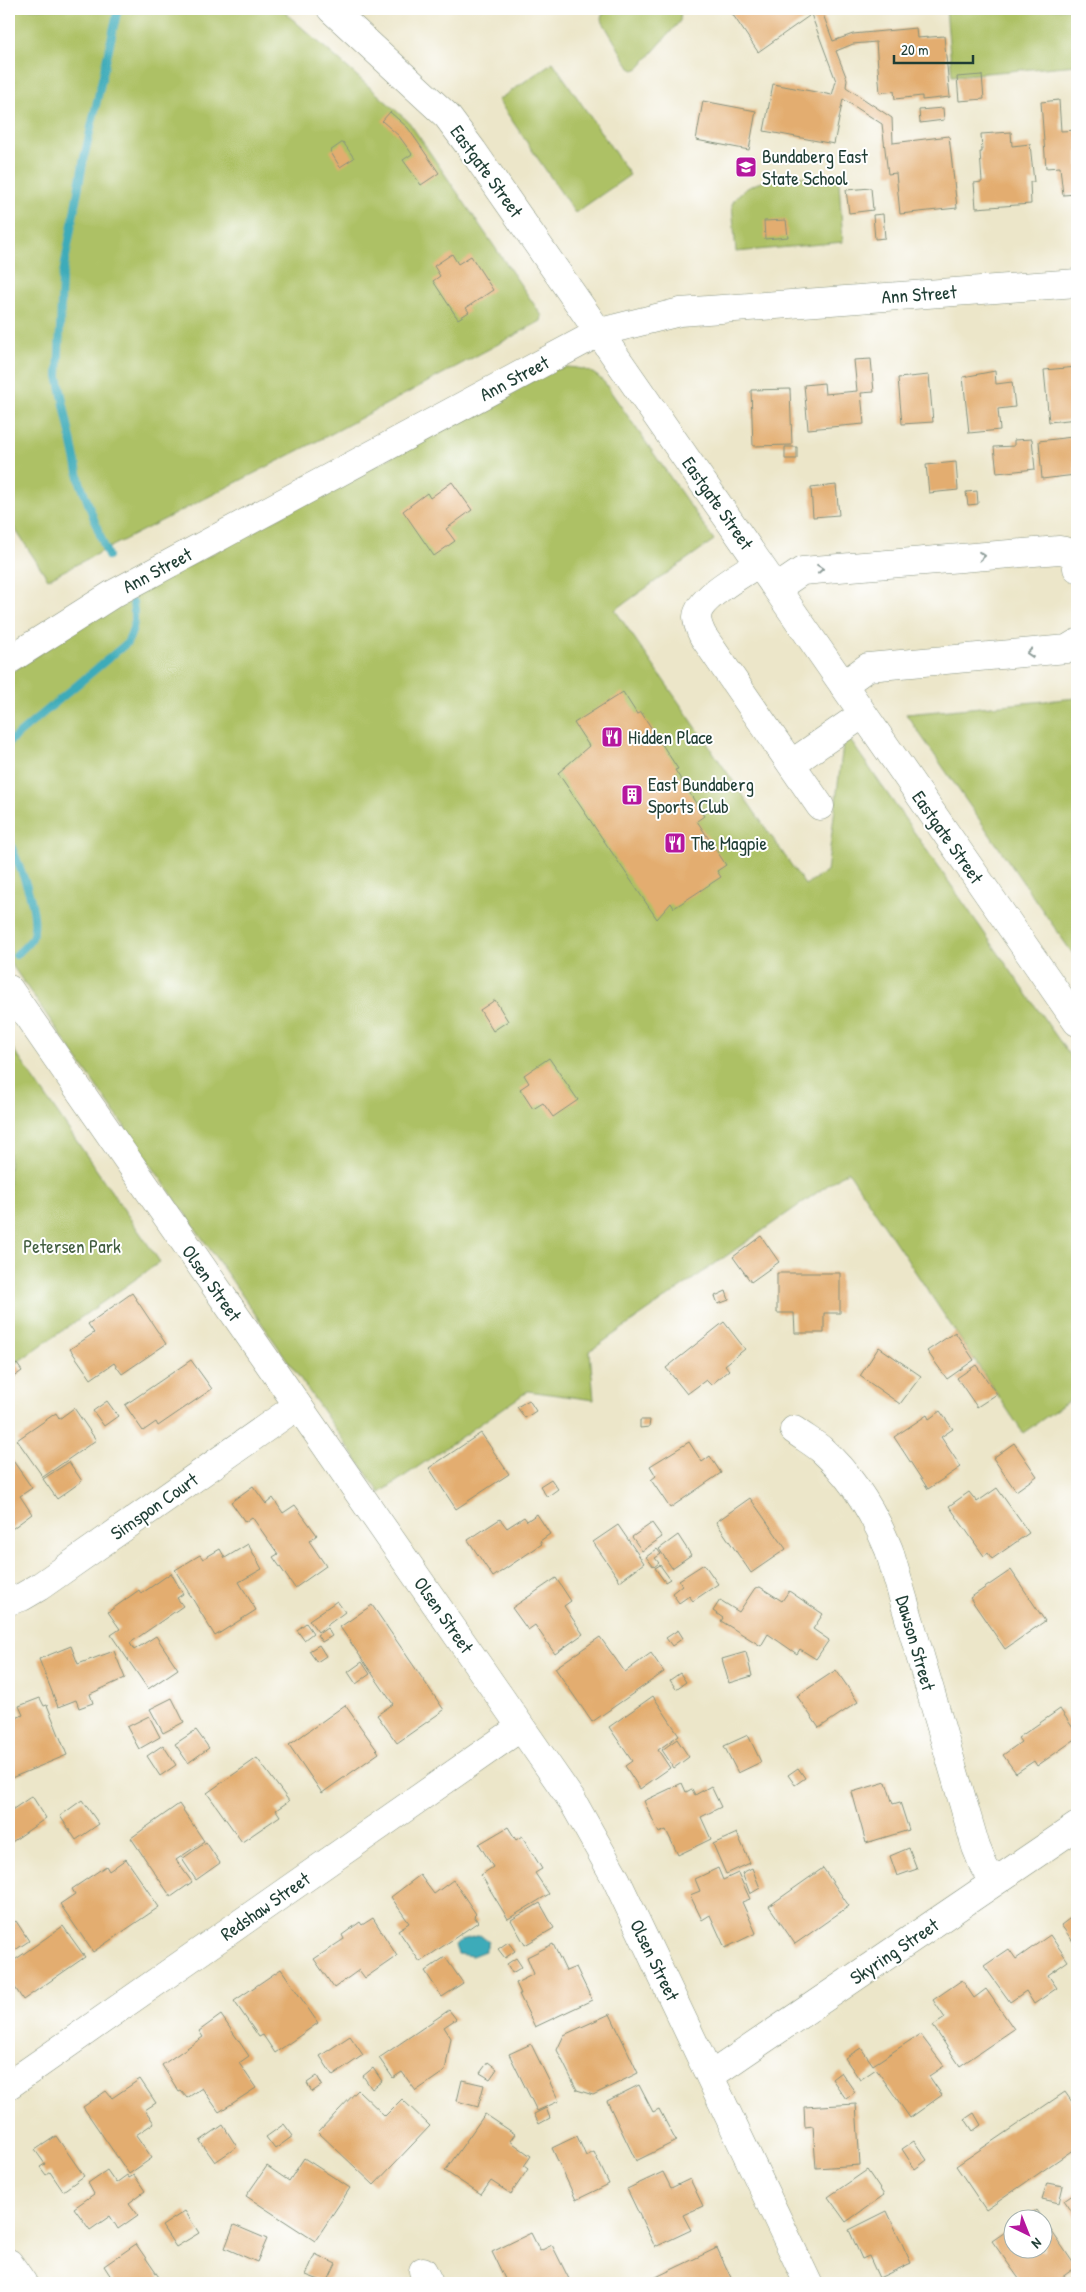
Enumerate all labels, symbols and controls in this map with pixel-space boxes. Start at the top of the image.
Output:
scale bar [894,32,972,64]
text: 20 m [901,39,928,60]
street label: Eastgate Street [445,120,530,223]
place label: Bundaberg East State School [762,143,868,191]
school or university icon: Bundaberg East State School [734,155,758,179]
street label: Ann Street [881,278,958,310]
street label: Ann Street [475,349,554,407]
street label: Eastgate Street [676,451,760,555]
street label: Ann Street [118,541,197,599]
one-way arrow [978,551,986,562]
one-way arrow [816,564,824,575]
one-way arrow [1026,647,1034,658]
place label: Hidden Place [628,724,714,750]
restaurant icon: Hidden Place [600,725,624,749]
place label: East Bundaberg Sports Club [648,771,754,819]
building icon: East Bundaberg Sports Club [620,783,644,807]
street label: Eastgate Street [906,785,990,889]
place label: The Magpie [691,830,767,856]
restaurant icon: The Magpie [663,831,687,855]
park label: Petersen Park [23,1233,121,1259]
street label: Olsen Street [176,1240,248,1327]
street label: Simspon Court [105,1466,203,1546]
street label: Olsen Street [408,1572,480,1659]
street label: Dawson Street [890,1593,942,1694]
street label: Redshaw Street [215,1865,315,1946]
street label: Skyring Street [845,1911,944,1990]
street label: Olsen Street [624,1915,686,2006]
north arrow [1004,2210,1054,2260]
text: N [1028,2234,1046,2254]

